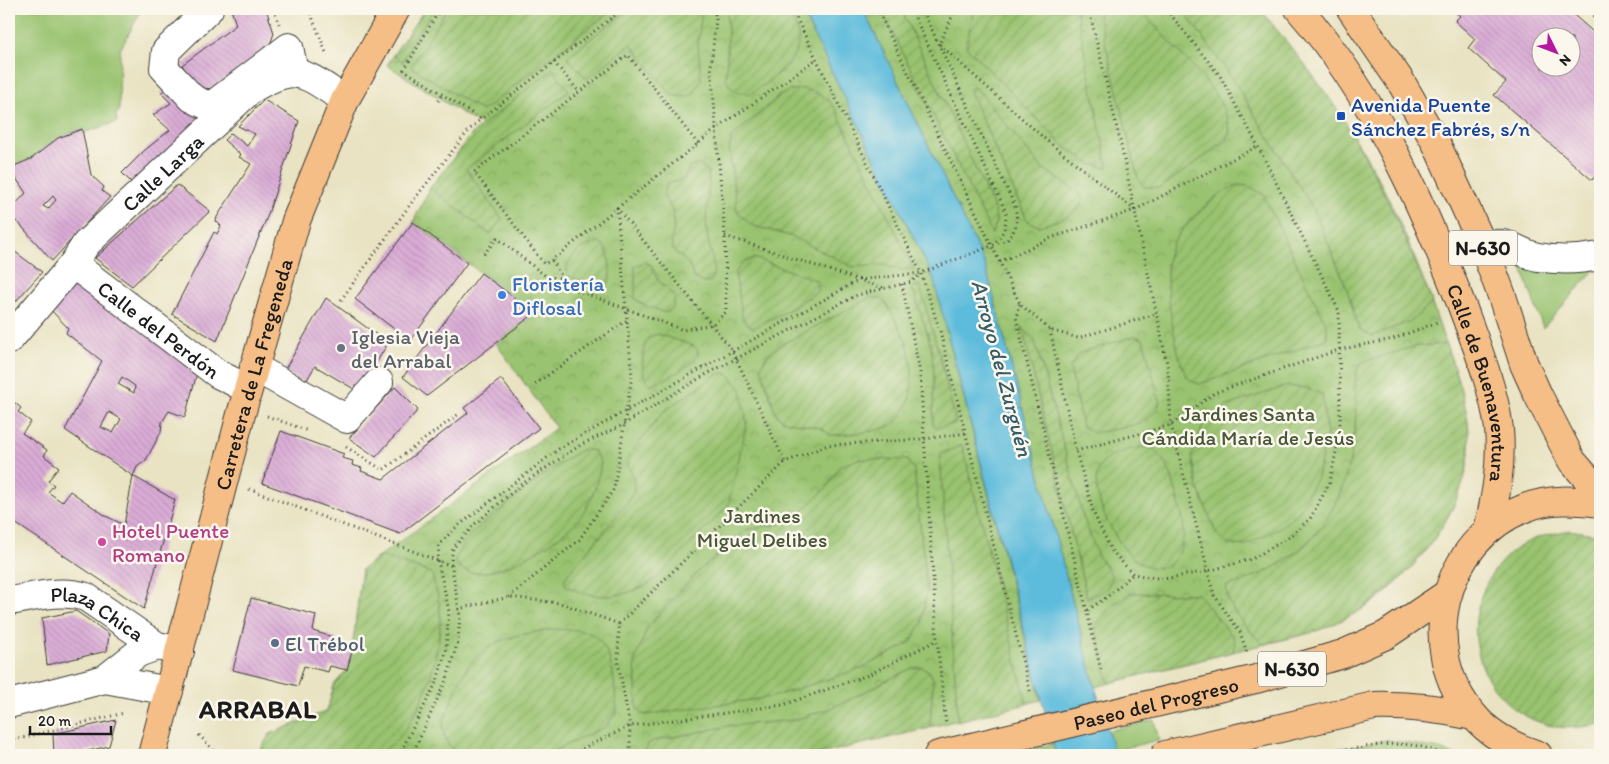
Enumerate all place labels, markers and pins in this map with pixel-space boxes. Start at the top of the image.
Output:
place label: Avenida Puente Sánchez Fabrés, s/n [1351,92,1530,141]
marker: Avenida Puente Sánchez Fabrés, s/n [1335,110,1347,122]
place label: Floristería Diflosal [512,271,605,320]
marker: Floristería Diflosal [496,289,508,301]
place label: Iglesia Vieja del Arrabal [351,324,460,373]
marker: Iglesia Vieja del Arrabal [335,342,347,354]
place label: Hotel Puente Romano [112,518,229,567]
marker: Hotel Puente Romano [96,536,108,548]
place label: El Trébol [285,631,365,656]
marker: El Trébol [269,637,281,649]

